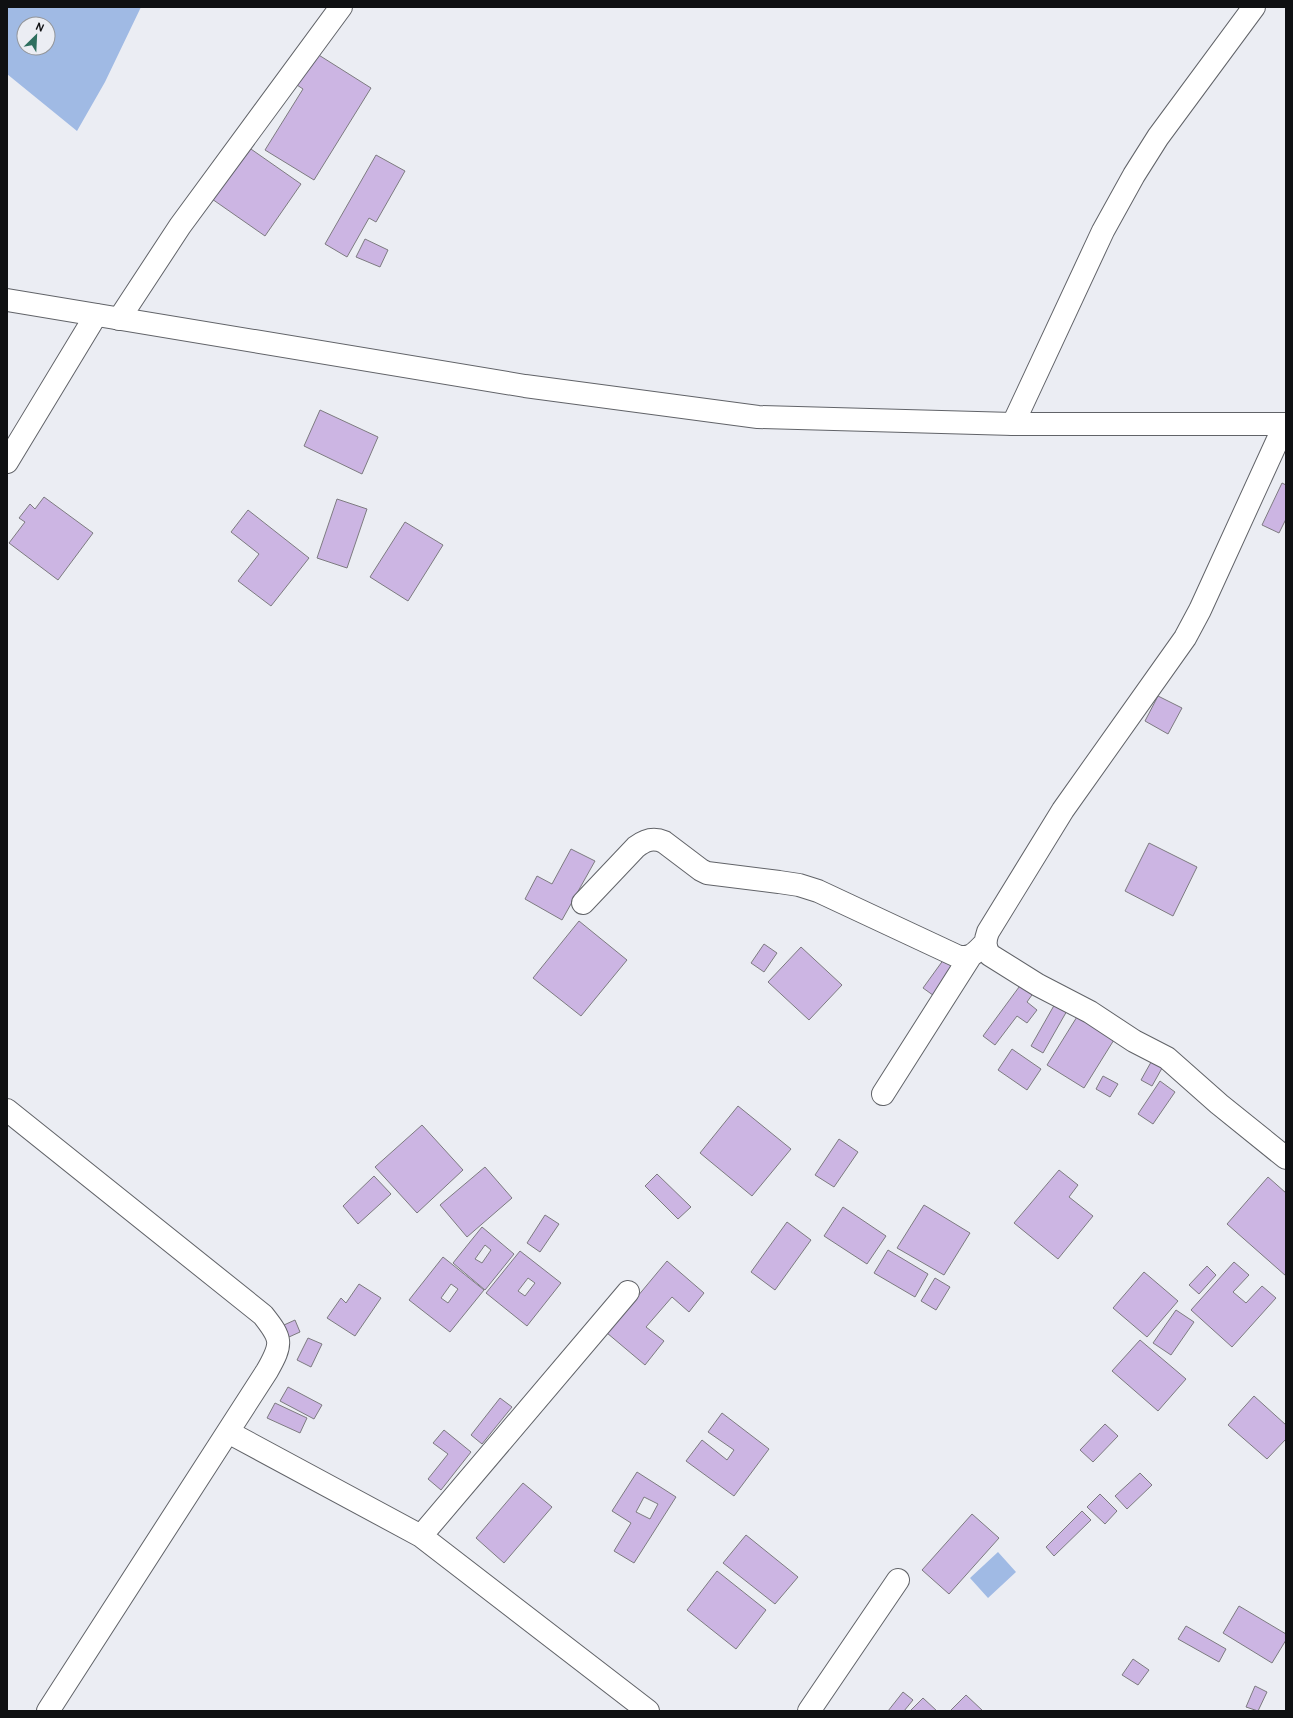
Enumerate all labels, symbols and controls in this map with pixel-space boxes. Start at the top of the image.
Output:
north arrow [16,16,56,56]
text: N [33,20,46,36]

